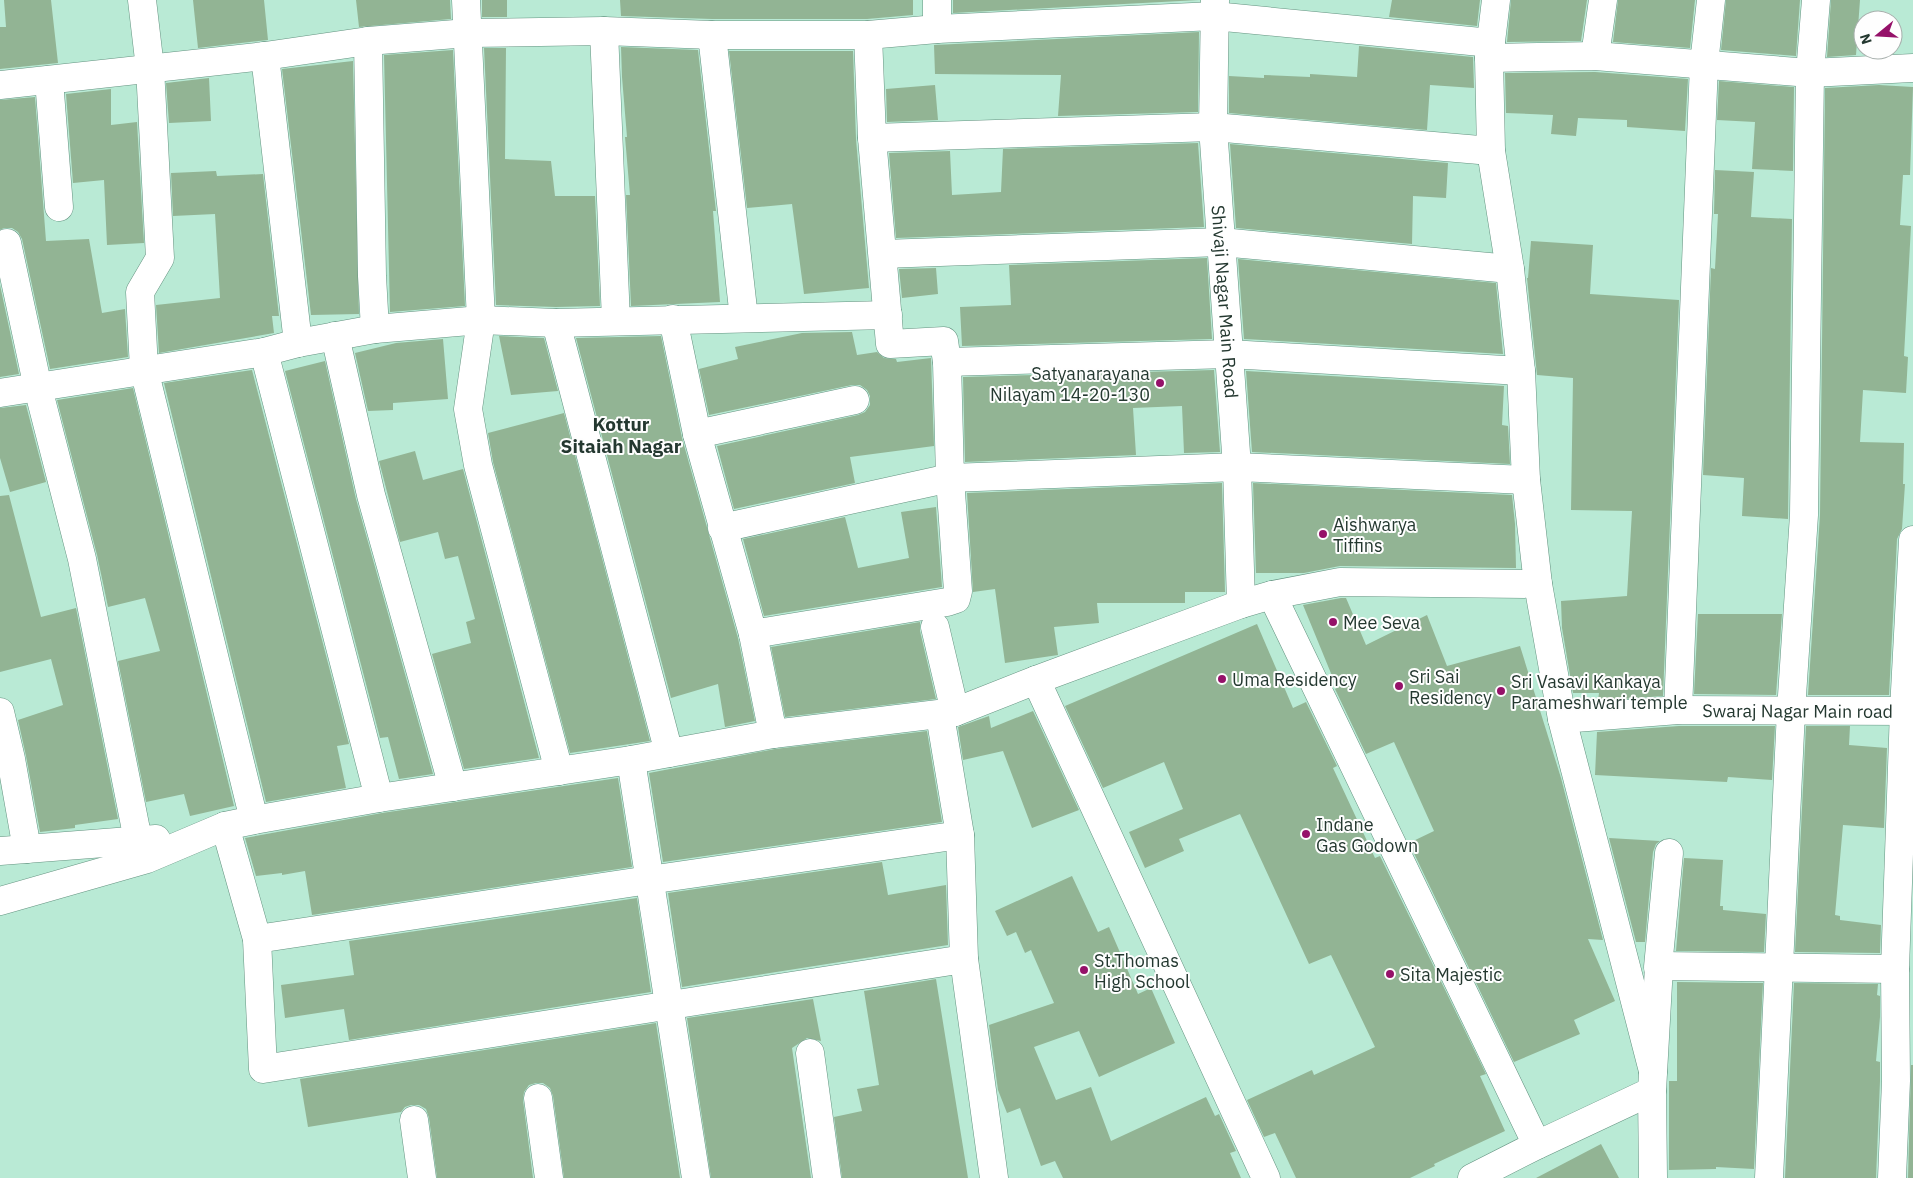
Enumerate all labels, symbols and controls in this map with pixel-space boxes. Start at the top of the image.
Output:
north arrow [1853,10,1903,60]
text: N [1856,31,1876,47]
street label: Shivaji Nagar Main Road [1207,204,1244,399]
place label: Satyanarayana Nilayam 14-20-130 [990,362,1150,406]
marker: Satyanarayana Nilayam 14-20-130 [1154,377,1166,389]
district label: Kottur Sitaiah Nagar [561,412,682,458]
place label: Aishwarya Tiffins [1333,513,1417,557]
marker: Aishwarya Tiffins [1317,528,1329,540]
place label: Mee Seva [1343,611,1421,634]
marker: Mee Seva [1327,616,1339,628]
place label: Sri Sai Residency [1409,665,1492,709]
place label: Uma Residency [1232,668,1357,691]
place label: Sri Vasavi Kankaya Parameshwari temple [1511,670,1688,714]
marker: Uma Residency [1216,673,1228,685]
marker: Sri Sai Residency [1393,680,1405,692]
marker: Sri Vasavi Kankaya Parameshwari temple [1495,685,1507,697]
street label: Swaraj Nagar Main road [1702,699,1893,722]
place label: Indane Gas Godown [1316,813,1418,857]
marker: Indane Gas Godown [1300,828,1312,840]
place label: St.Thomas High School [1094,949,1190,993]
place label: Sita Majestic [1400,963,1502,986]
marker: St.Thomas High School [1078,964,1090,976]
marker: Sita Majestic [1384,968,1396,980]

